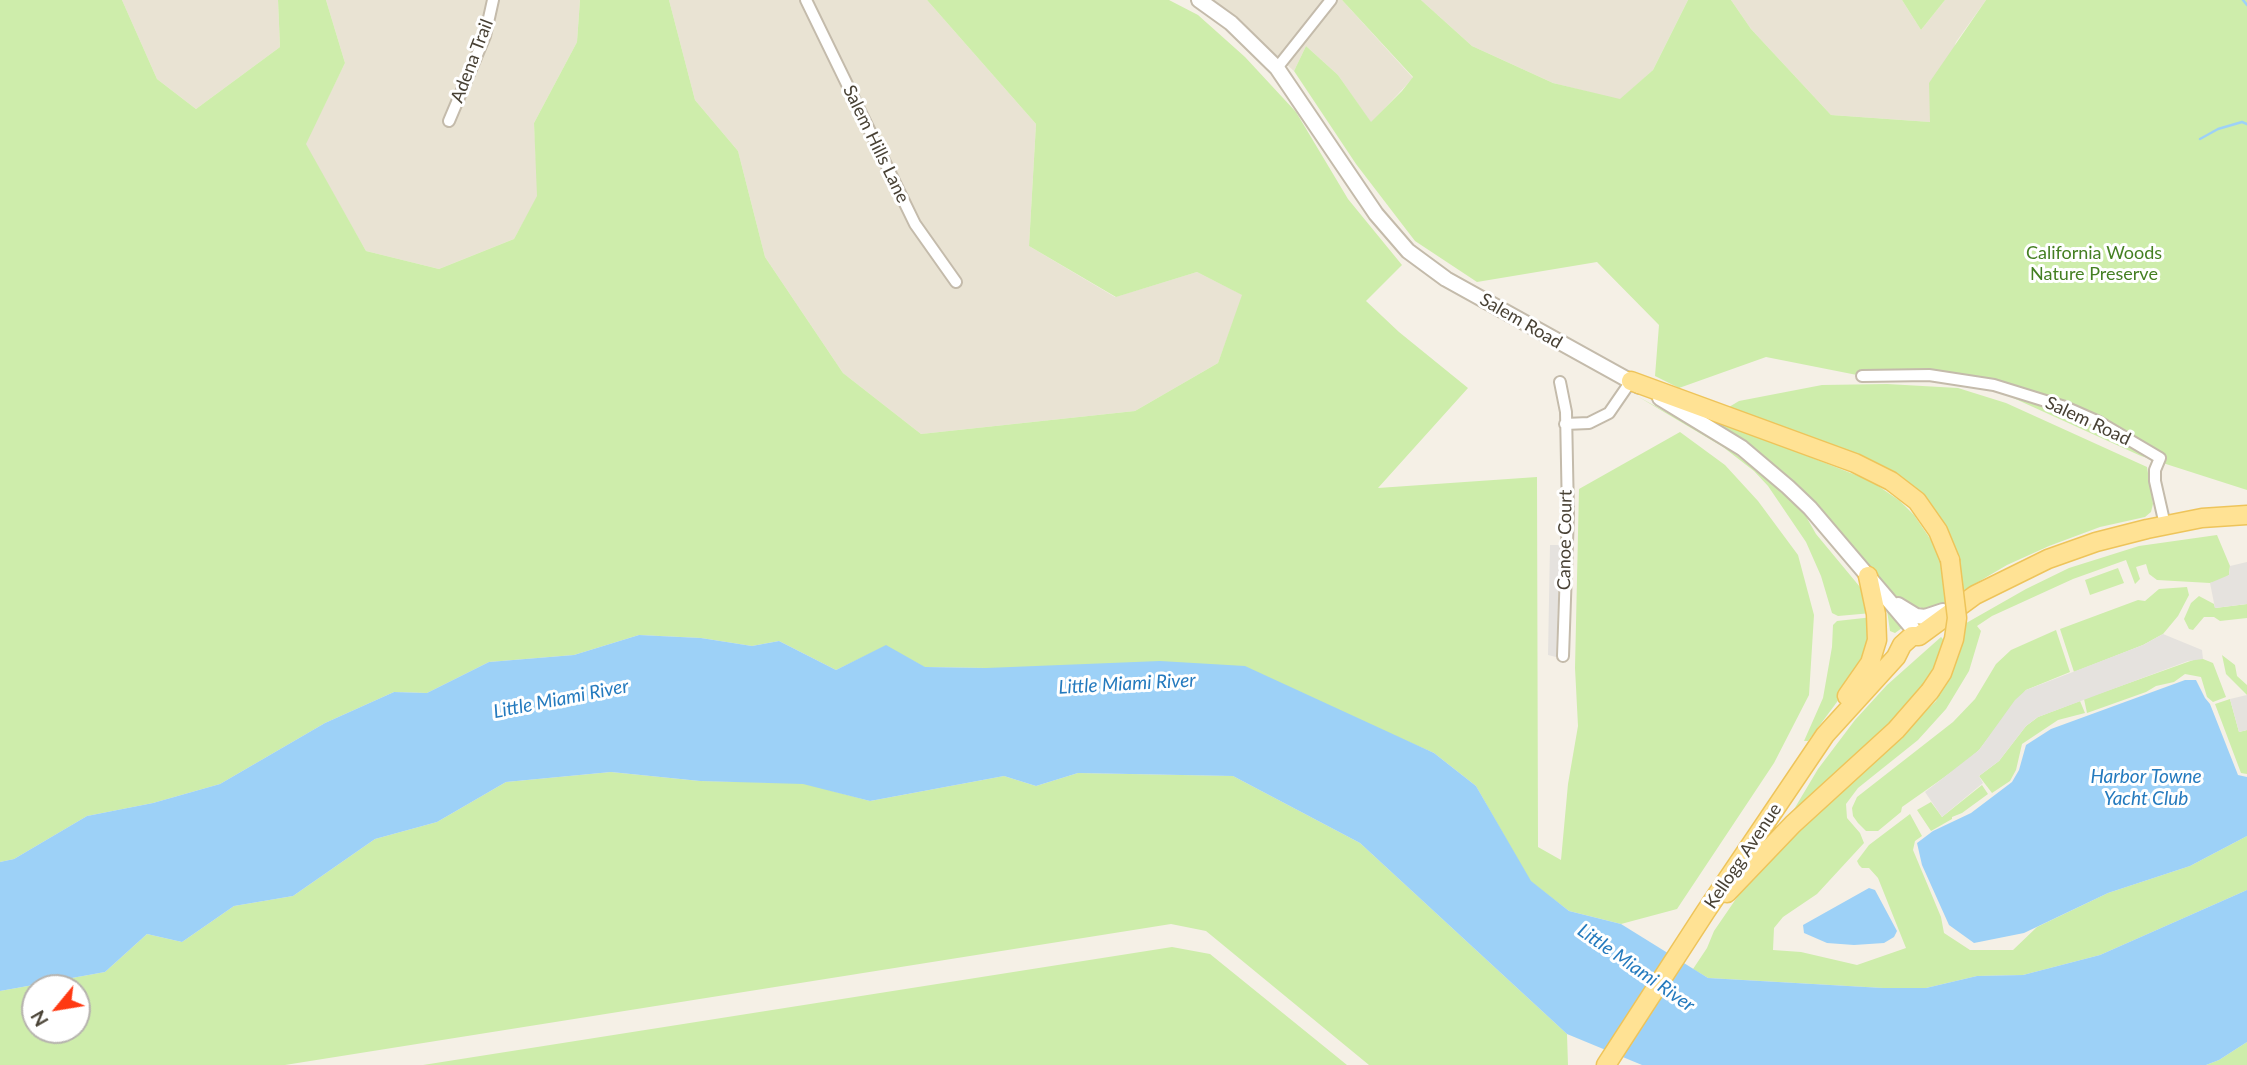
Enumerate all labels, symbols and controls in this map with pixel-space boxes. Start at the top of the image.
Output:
street label: Adena Trail [446,16,498,106]
street label: Salem Hills Lane [838,82,914,206]
park label: California Woods Nature Preserve [2026,242,2162,284]
street label: Salem Road [1476,289,1566,353]
street label: Salem Road [2042,392,2134,450]
street label: Canoe Court [1553,490,1577,590]
water label: Little Miami River [1058,669,1196,699]
water label: Little Miami River [491,675,631,723]
water label: Harbor Towne Yacht Club [2090,766,2202,810]
street label: Kellogg Avenue [1700,799,1786,913]
water label: Little Miami River [1573,919,1699,1017]
north arrow [21,974,91,1044]
text: N [25,1007,53,1031]

